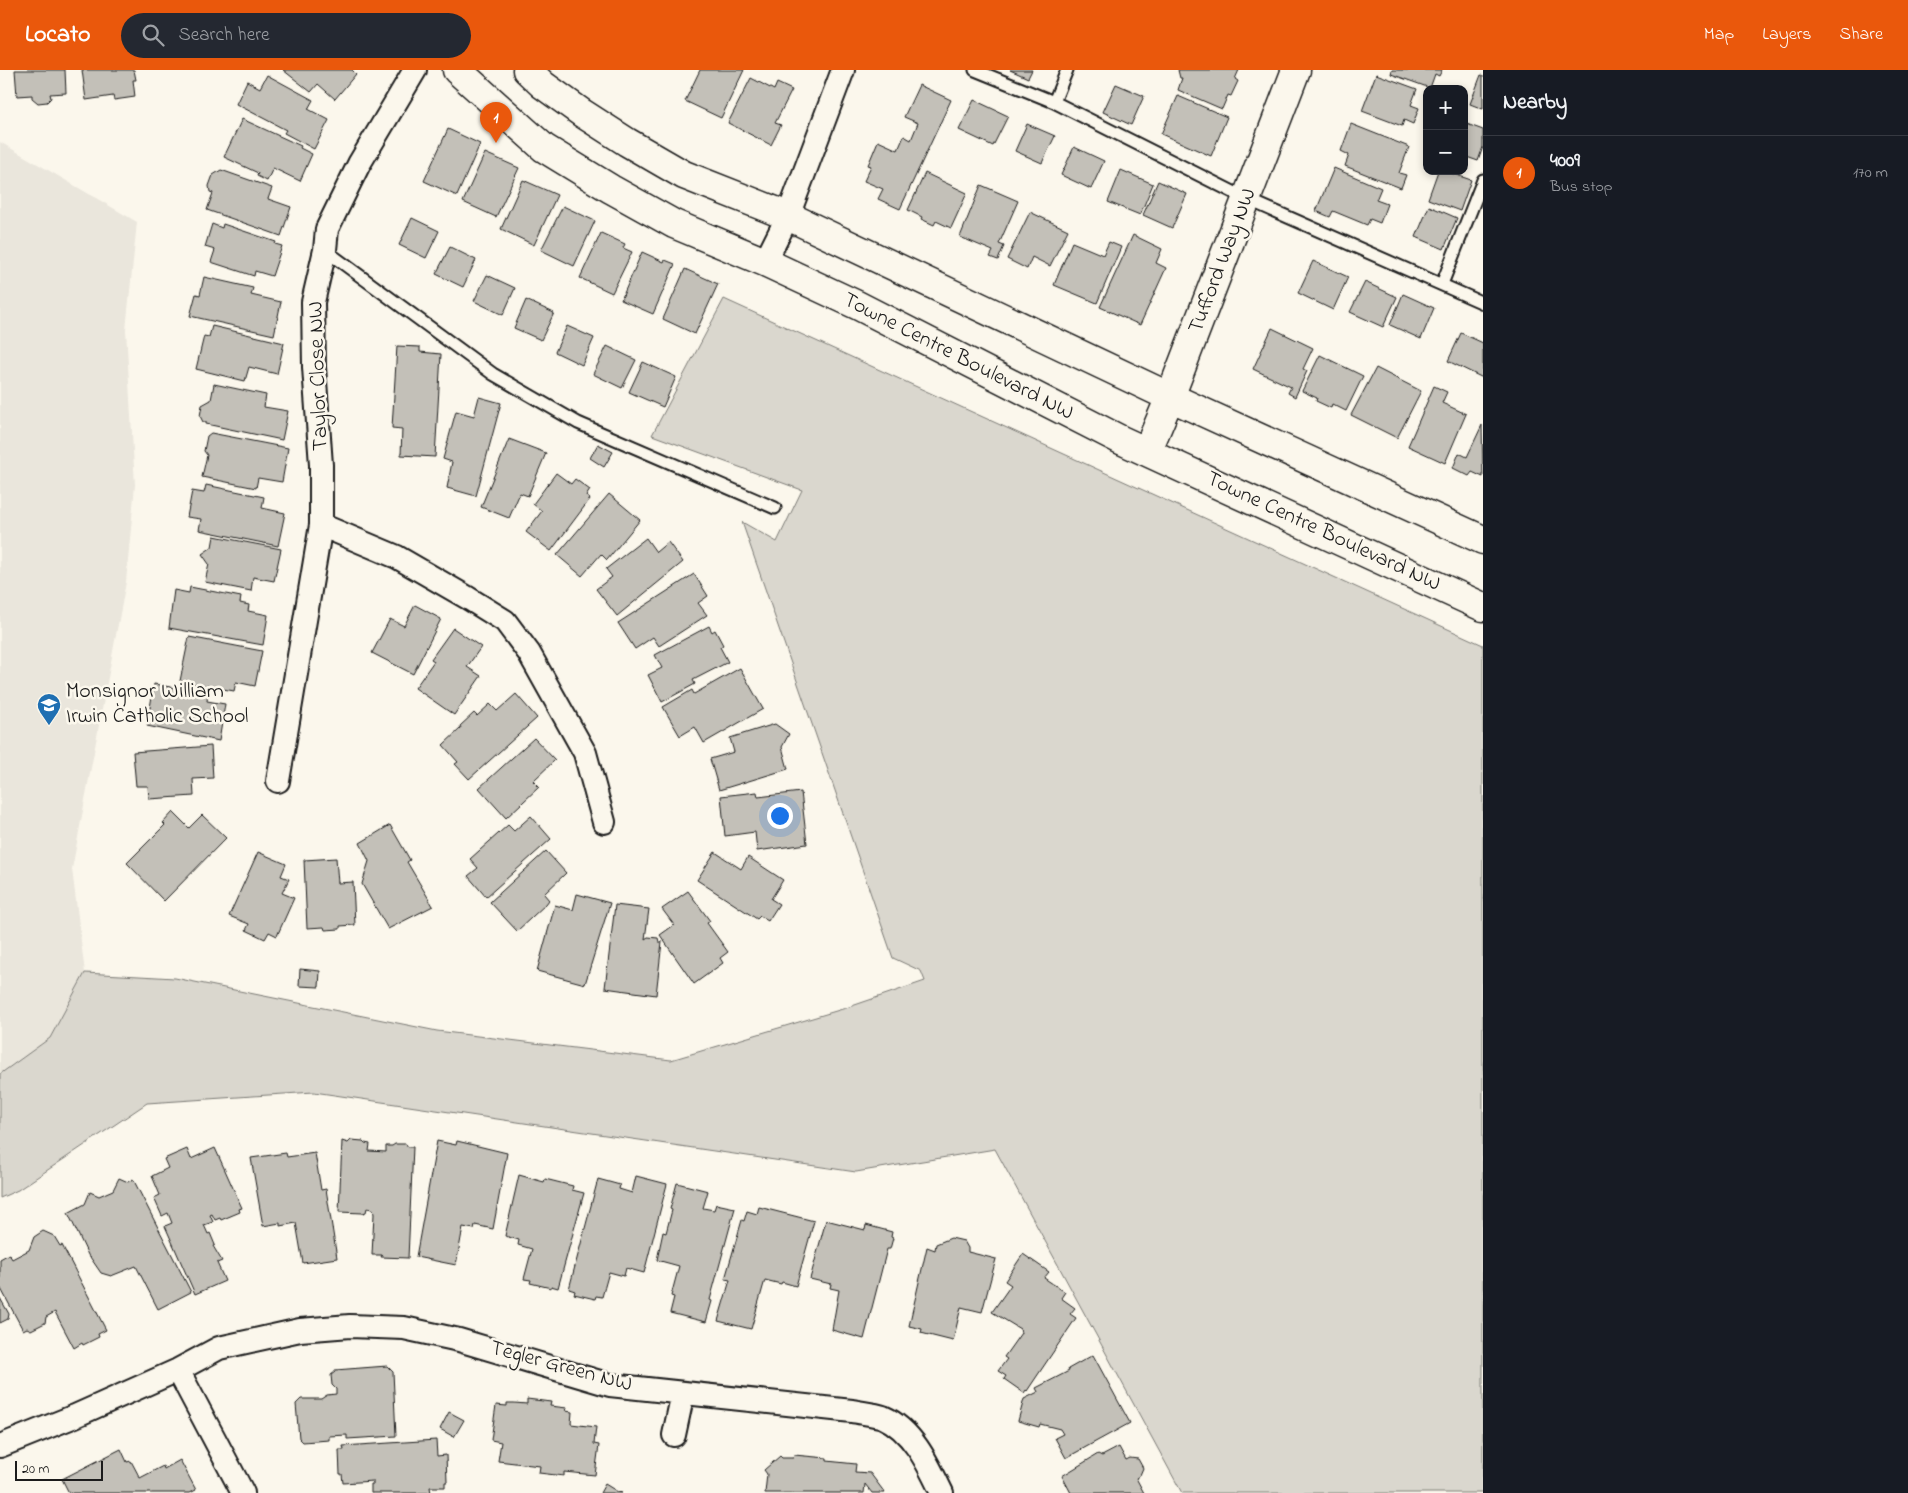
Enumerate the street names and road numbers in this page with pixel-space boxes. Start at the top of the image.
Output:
street label: Tufford Way NW [1181,184,1266,338]
street label: Towne Centre Boulevard NW [837,285,1079,429]
street label: Taylor Close NW [300,301,339,451]
street label: Towne Centre Boulevard NW [1200,464,1446,600]
street label: Tegler Green NW [486,1333,636,1402]

